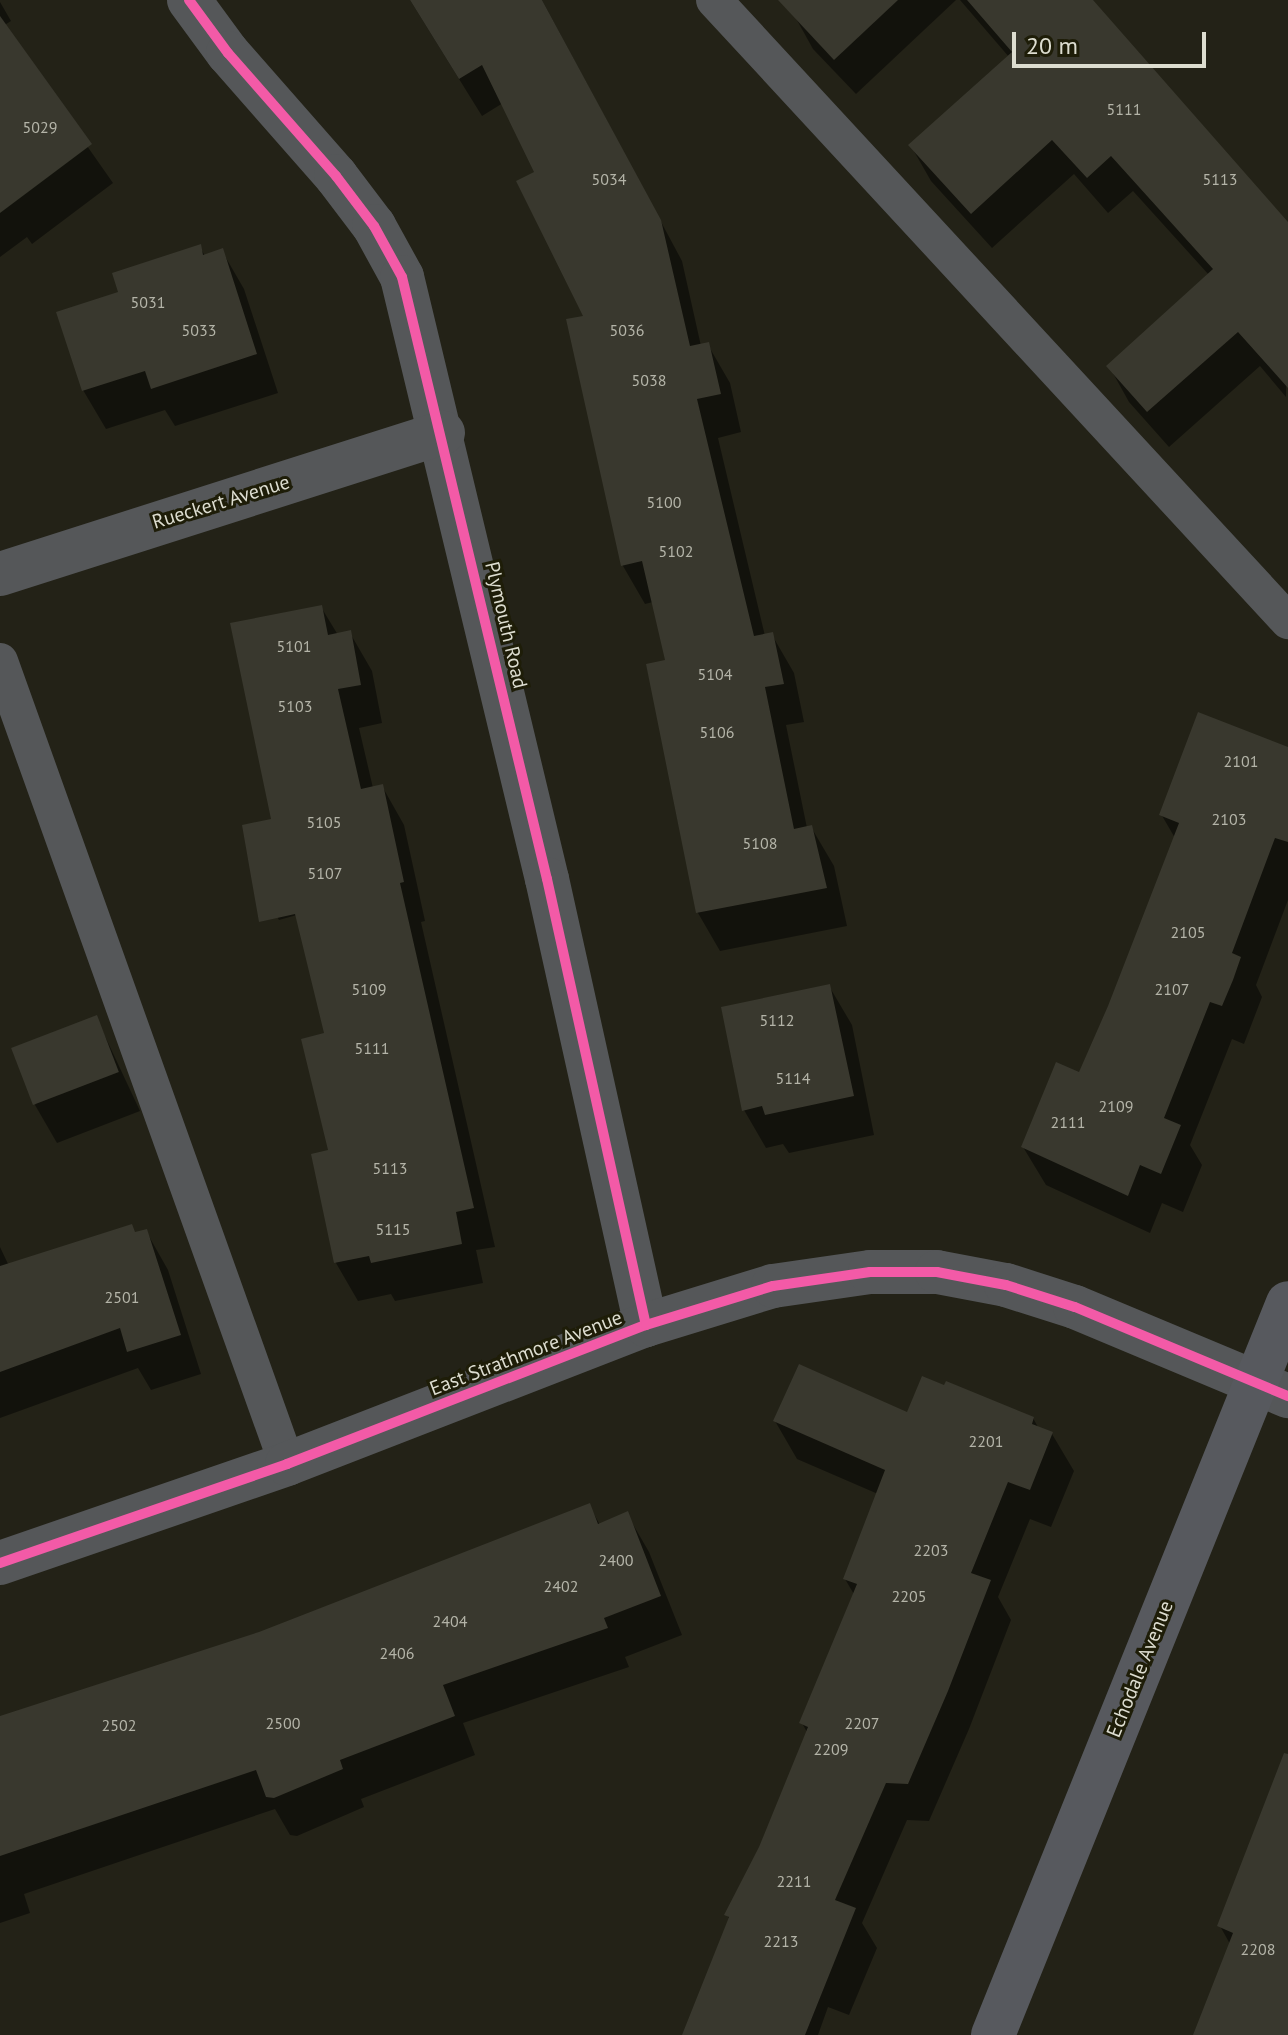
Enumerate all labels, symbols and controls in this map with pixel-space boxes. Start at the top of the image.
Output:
scale bar [1016,16,1210,66]
text: 20 m [1026,30,1078,61]
house number: 5111 [1107,99,1141,119]
house number: 5029 [23,117,57,137]
house number: 5034 [592,169,626,189]
house number: 5113 [1203,169,1237,189]
house number: 5031 [131,292,165,312]
house number: 5033 [182,320,216,340]
house number: 5036 [610,320,644,340]
house number: 5038 [632,370,666,390]
street label: Rueckert Avenue [149,470,293,534]
house number: 5100 [647,492,681,512]
house number: 5102 [659,541,693,561]
street label: Plymouth Road [480,559,532,691]
house number: 5101 [277,636,311,656]
house number: 5104 [698,664,732,684]
house number: 5103 [278,696,312,716]
house number: 5106 [700,722,734,742]
house number: 2101 [1224,751,1258,771]
house number: 2103 [1212,809,1246,829]
house number: 5105 [307,812,341,832]
house number: 5108 [743,833,777,853]
house number: 5107 [308,863,342,883]
house number: 2105 [1171,922,1205,942]
house number: 5109 [352,979,386,999]
house number: 2107 [1155,979,1189,999]
house number: 5112 [760,1010,794,1030]
house number: 5111 [355,1038,389,1058]
house number: 5114 [776,1068,810,1088]
house number: 2109 [1099,1096,1133,1116]
house number: 2111 [1051,1112,1085,1132]
house number: 5113 [373,1158,407,1178]
house number: 5115 [376,1219,410,1239]
house number: 2501 [105,1287,139,1307]
street label: East Strathmore Avenue [426,1305,626,1401]
house number: 2201 [969,1431,1003,1451]
house number: 2203 [914,1540,948,1560]
house number: 2400 [599,1550,633,1570]
house number: 2402 [544,1576,578,1596]
house number: 2205 [892,1586,926,1606]
street label: Echodale Avenue [1102,1597,1178,1741]
house number: 2404 [433,1611,467,1631]
house number: 2406 [380,1643,414,1663]
house number: 2500 [266,1713,300,1733]
house number: 2207 [845,1713,879,1733]
house number: 2502 [102,1715,136,1735]
house number: 2209 [814,1739,848,1759]
house number: 2211 [777,1871,811,1891]
house number: 2213 [764,1931,798,1951]
house number: 2208 [1241,1939,1275,1959]

